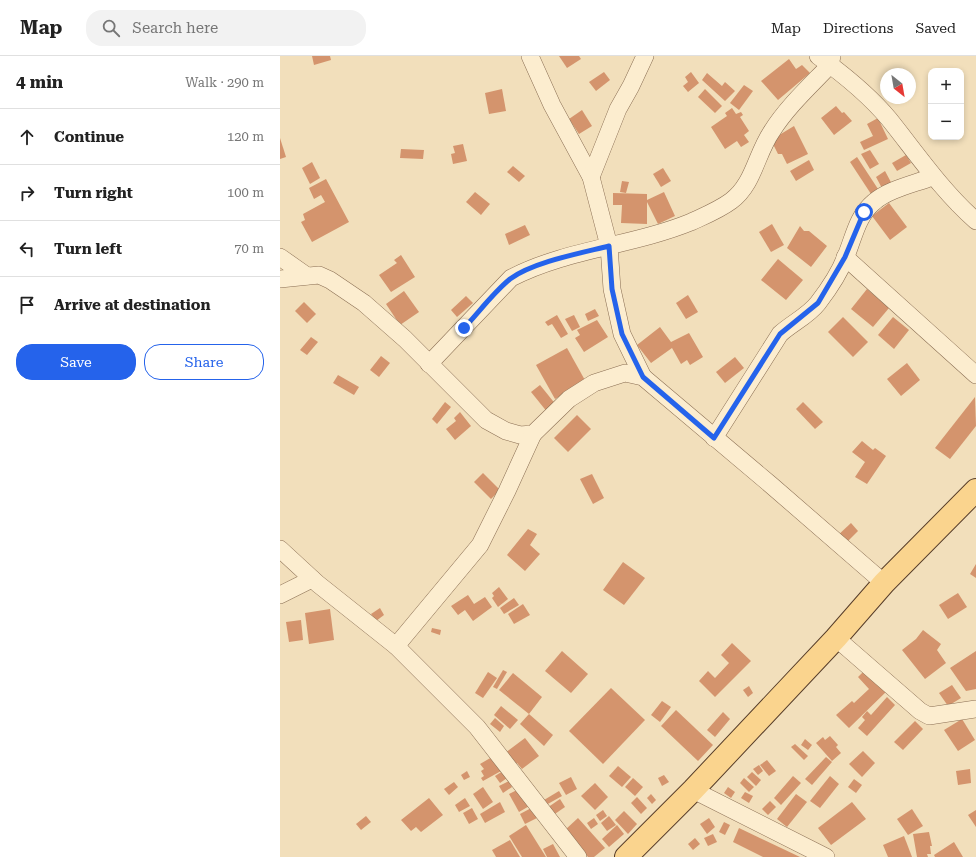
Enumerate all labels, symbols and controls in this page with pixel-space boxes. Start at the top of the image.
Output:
search box [86,10,366,46]
text: Map [20,16,62,39]
icon: search [100,17,122,39]
text: Search here [132,19,218,37]
text: Map [771,20,801,36]
text: Directions [823,20,893,36]
text: Saved [915,20,956,36]
north arrow [880,68,916,104]
map controls [928,68,964,140]
button: + [928,68,964,104]
text: 4 min [16,72,63,92]
text: Walk · 290 m [185,75,264,90]
button: − [928,104,964,140]
icon: ahead [16,126,38,148]
text: Continue [54,128,124,146]
text: 120 m [227,129,264,144]
icon: right [16,182,38,204]
text: Turn right [54,184,133,202]
text: 100 m [227,185,264,200]
route start [855,203,873,221]
icon: left [16,238,38,260]
text: Turn left [54,240,122,258]
text: 70 m [234,241,264,256]
icon: arrive [16,294,38,316]
text: Arrive at destination [54,296,210,314]
route end [455,319,473,337]
button: Save [16,344,136,380]
button: Share [144,344,264,380]

